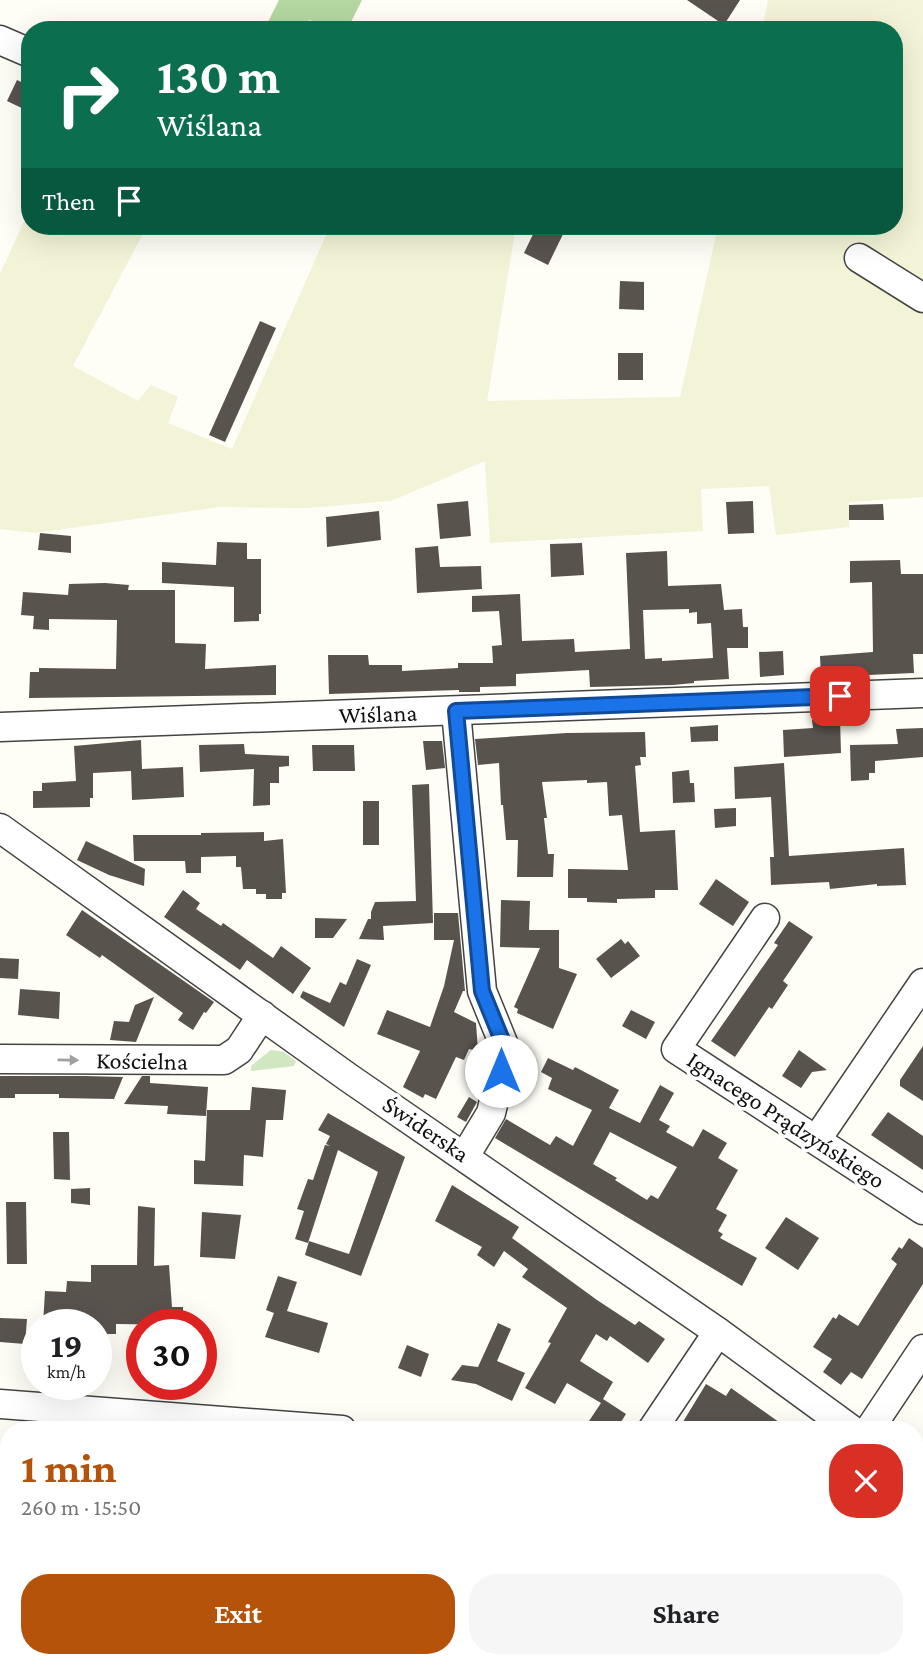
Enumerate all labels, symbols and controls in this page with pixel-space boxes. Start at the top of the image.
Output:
icon: right [42,49,133,140]
text: 130 m [157,49,280,104]
text: Wiślana [157,107,262,143]
icon: arrive [110,182,148,220]
text: Then [42,187,96,216]
pin [810,666,870,726]
icon: arrive [821,677,859,715]
street label: Wiślana [338,699,418,728]
position arrow [464,1034,538,1108]
street label: Kościelna [96,1046,188,1075]
street label: Ignacego Prądzyńskiego [682,1046,890,1194]
one-way arrow [57,1054,79,1066]
street label: Świderska [378,1090,475,1167]
speed limit sign: 30 [126,1309,217,1400]
text: 19 [50,1326,83,1365]
text: km/h [47,1362,86,1382]
text: 1 min [21,1444,117,1491]
button: close [829,1444,903,1518]
text: 260 m · 15:50 [21,1494,141,1520]
button: Exit [21,1574,455,1654]
button: Share [469,1574,903,1654]

